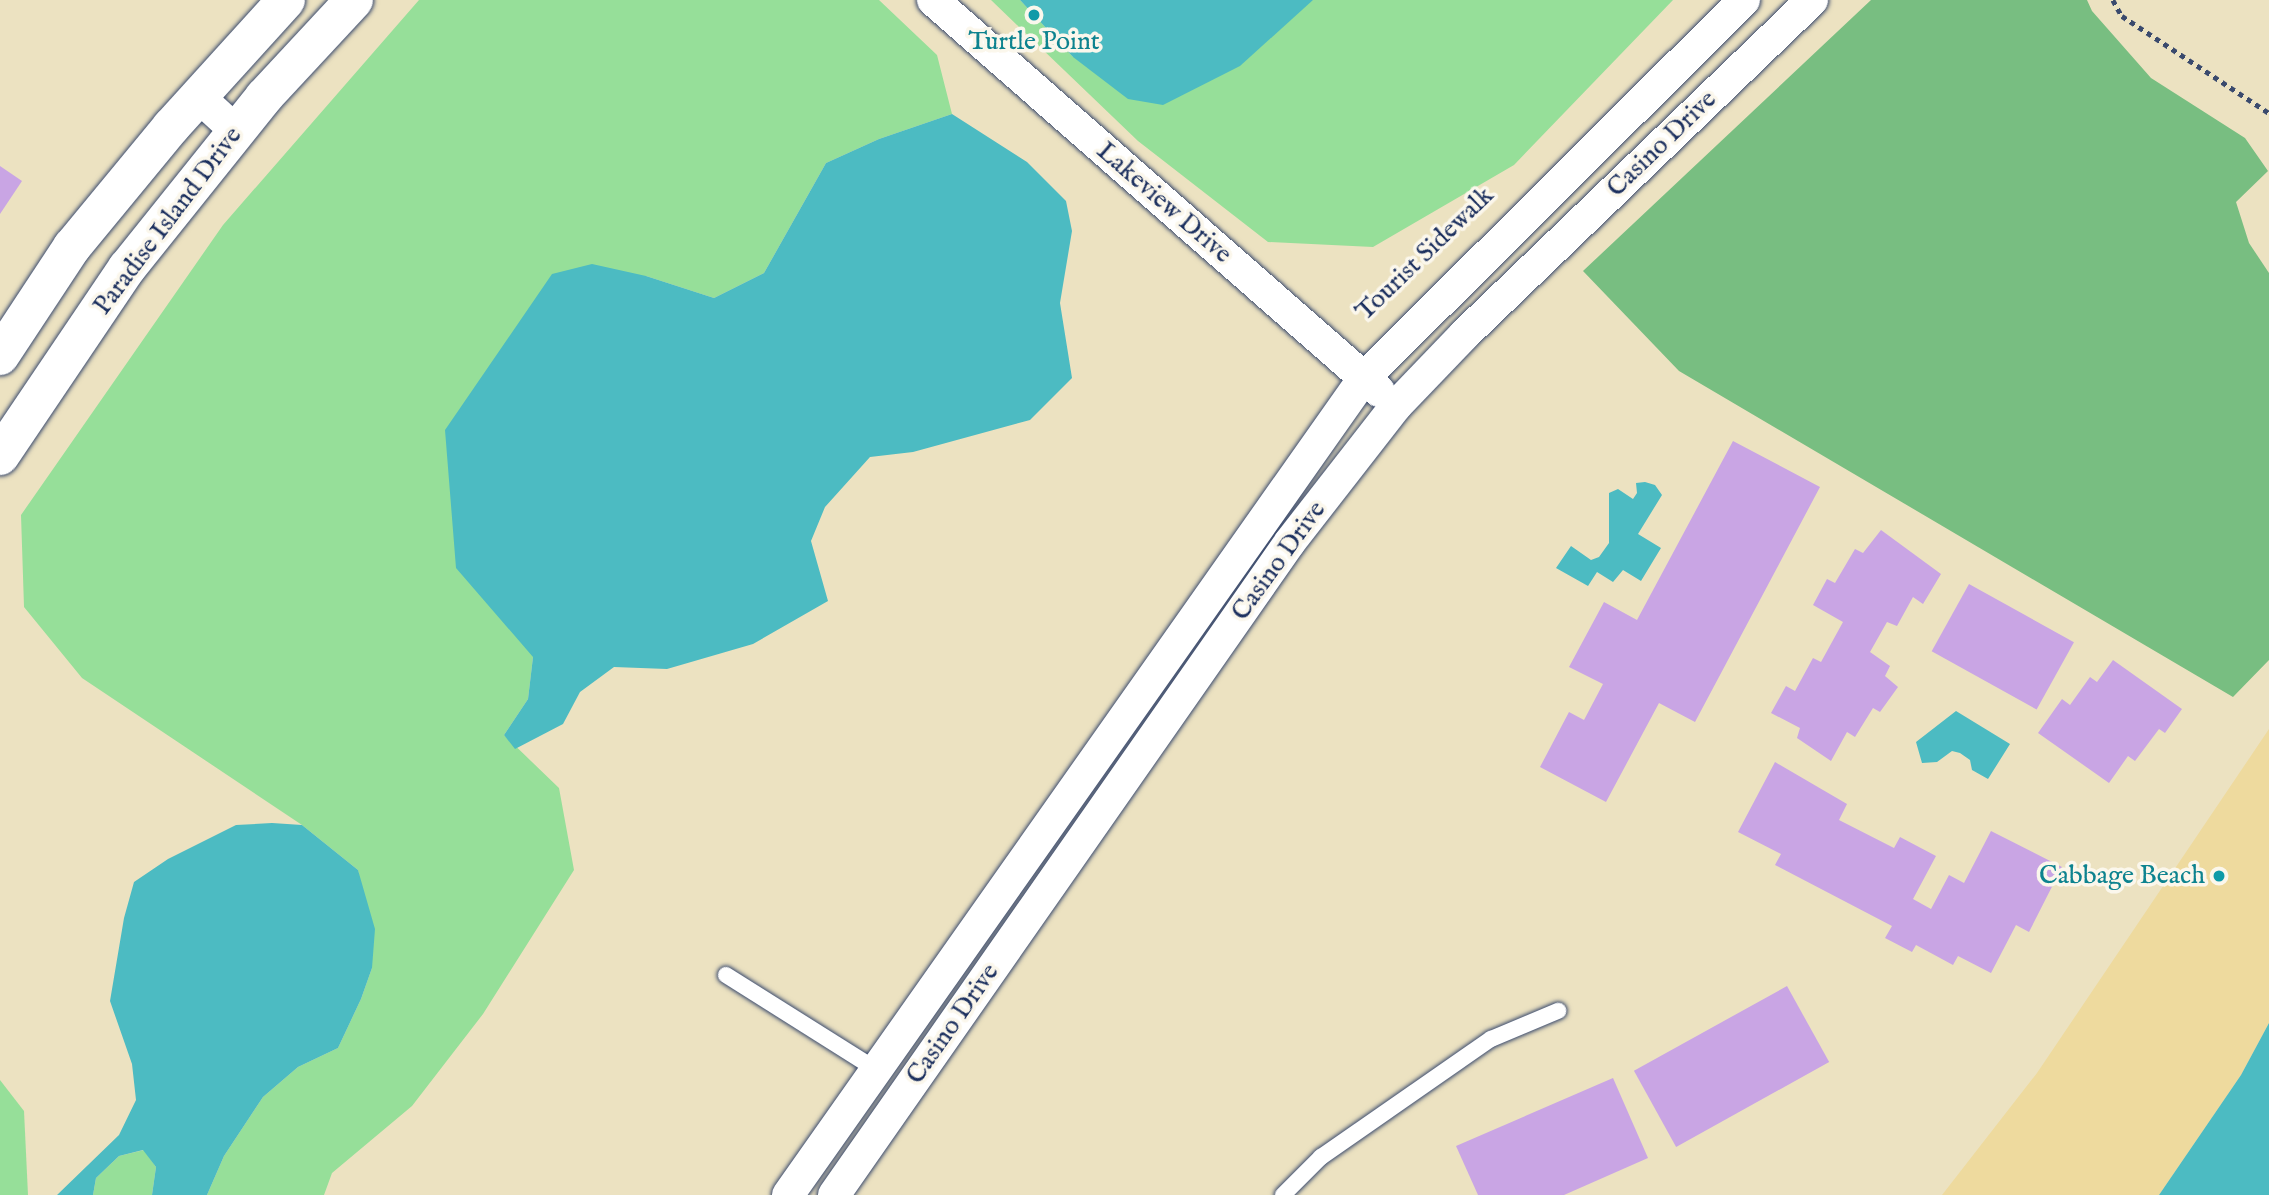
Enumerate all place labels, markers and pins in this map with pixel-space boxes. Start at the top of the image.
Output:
marker: Turtle Point [1026,7,1042,23]
place label: Turtle Point [968,26,1100,58]
place label: Cabbage Beach [2039,860,2205,892]
marker: Cabbage Beach [2211,868,2227,884]

